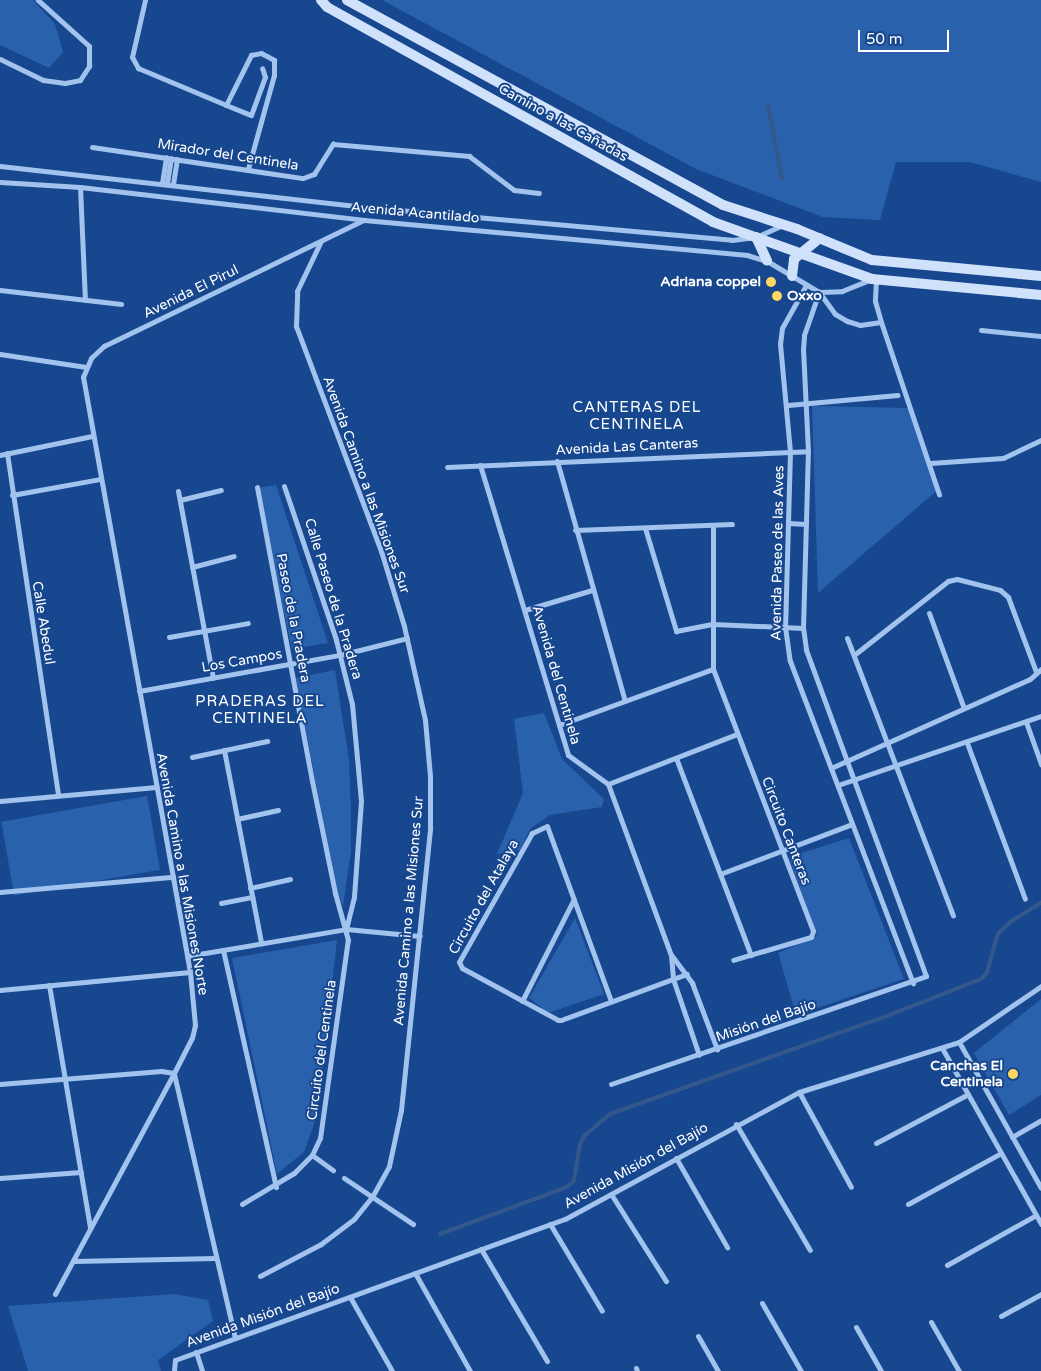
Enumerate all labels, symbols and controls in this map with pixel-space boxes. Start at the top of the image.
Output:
scale bar [861,20,952,52]
text: 50 m [866,30,903,48]
street label: Camino a las Cañadas [495,80,631,166]
street label: Mirador del Centinela [156,136,300,174]
street label: Avenida Acantilado [350,199,480,227]
street label: Avenida El Pirul [141,262,241,322]
place label: Adriana coppel [660,274,761,290]
marker: Adriana coppel [765,276,777,288]
place label: Oxxo [787,288,822,304]
marker: Oxxo [771,290,783,302]
street label: Avenida Camino a las Misiones Sur [319,374,413,596]
district label: CANTERAS DEL CENTINELA [571,398,703,433]
street label: Avenida Las Canteras [555,435,699,459]
street label: Avenida Paseo de las Aves [768,465,788,641]
street label: Calle Paseo de la Pradera [300,516,366,682]
street label: Paseo de la Pradera [272,552,314,684]
street label: Calle Abedul [28,580,58,666]
street label: Avenida del Centinela [528,604,584,746]
street label: Los Campos [200,646,284,676]
district label: PRADERAS DEL CENTINELA [194,692,326,727]
street label: Avenida Camino a las Misiones Norte [152,751,212,997]
street label: Circuito Canteras [758,775,814,887]
street label: Avenida Camino a las Misiones Sur [391,796,427,1026]
street label: Circuito del Atalaya [445,837,523,957]
street label: Circuito del Centinela [304,979,340,1121]
street label: Misión del Bajío [714,996,818,1046]
place label: Canchas El Centinela [930,1058,1003,1090]
marker: Canchas El Centinela [1007,1068,1019,1080]
street label: Avenida Misión del Bajío [561,1119,711,1213]
street label: Avenida Misión del Bajío [184,1280,342,1352]

